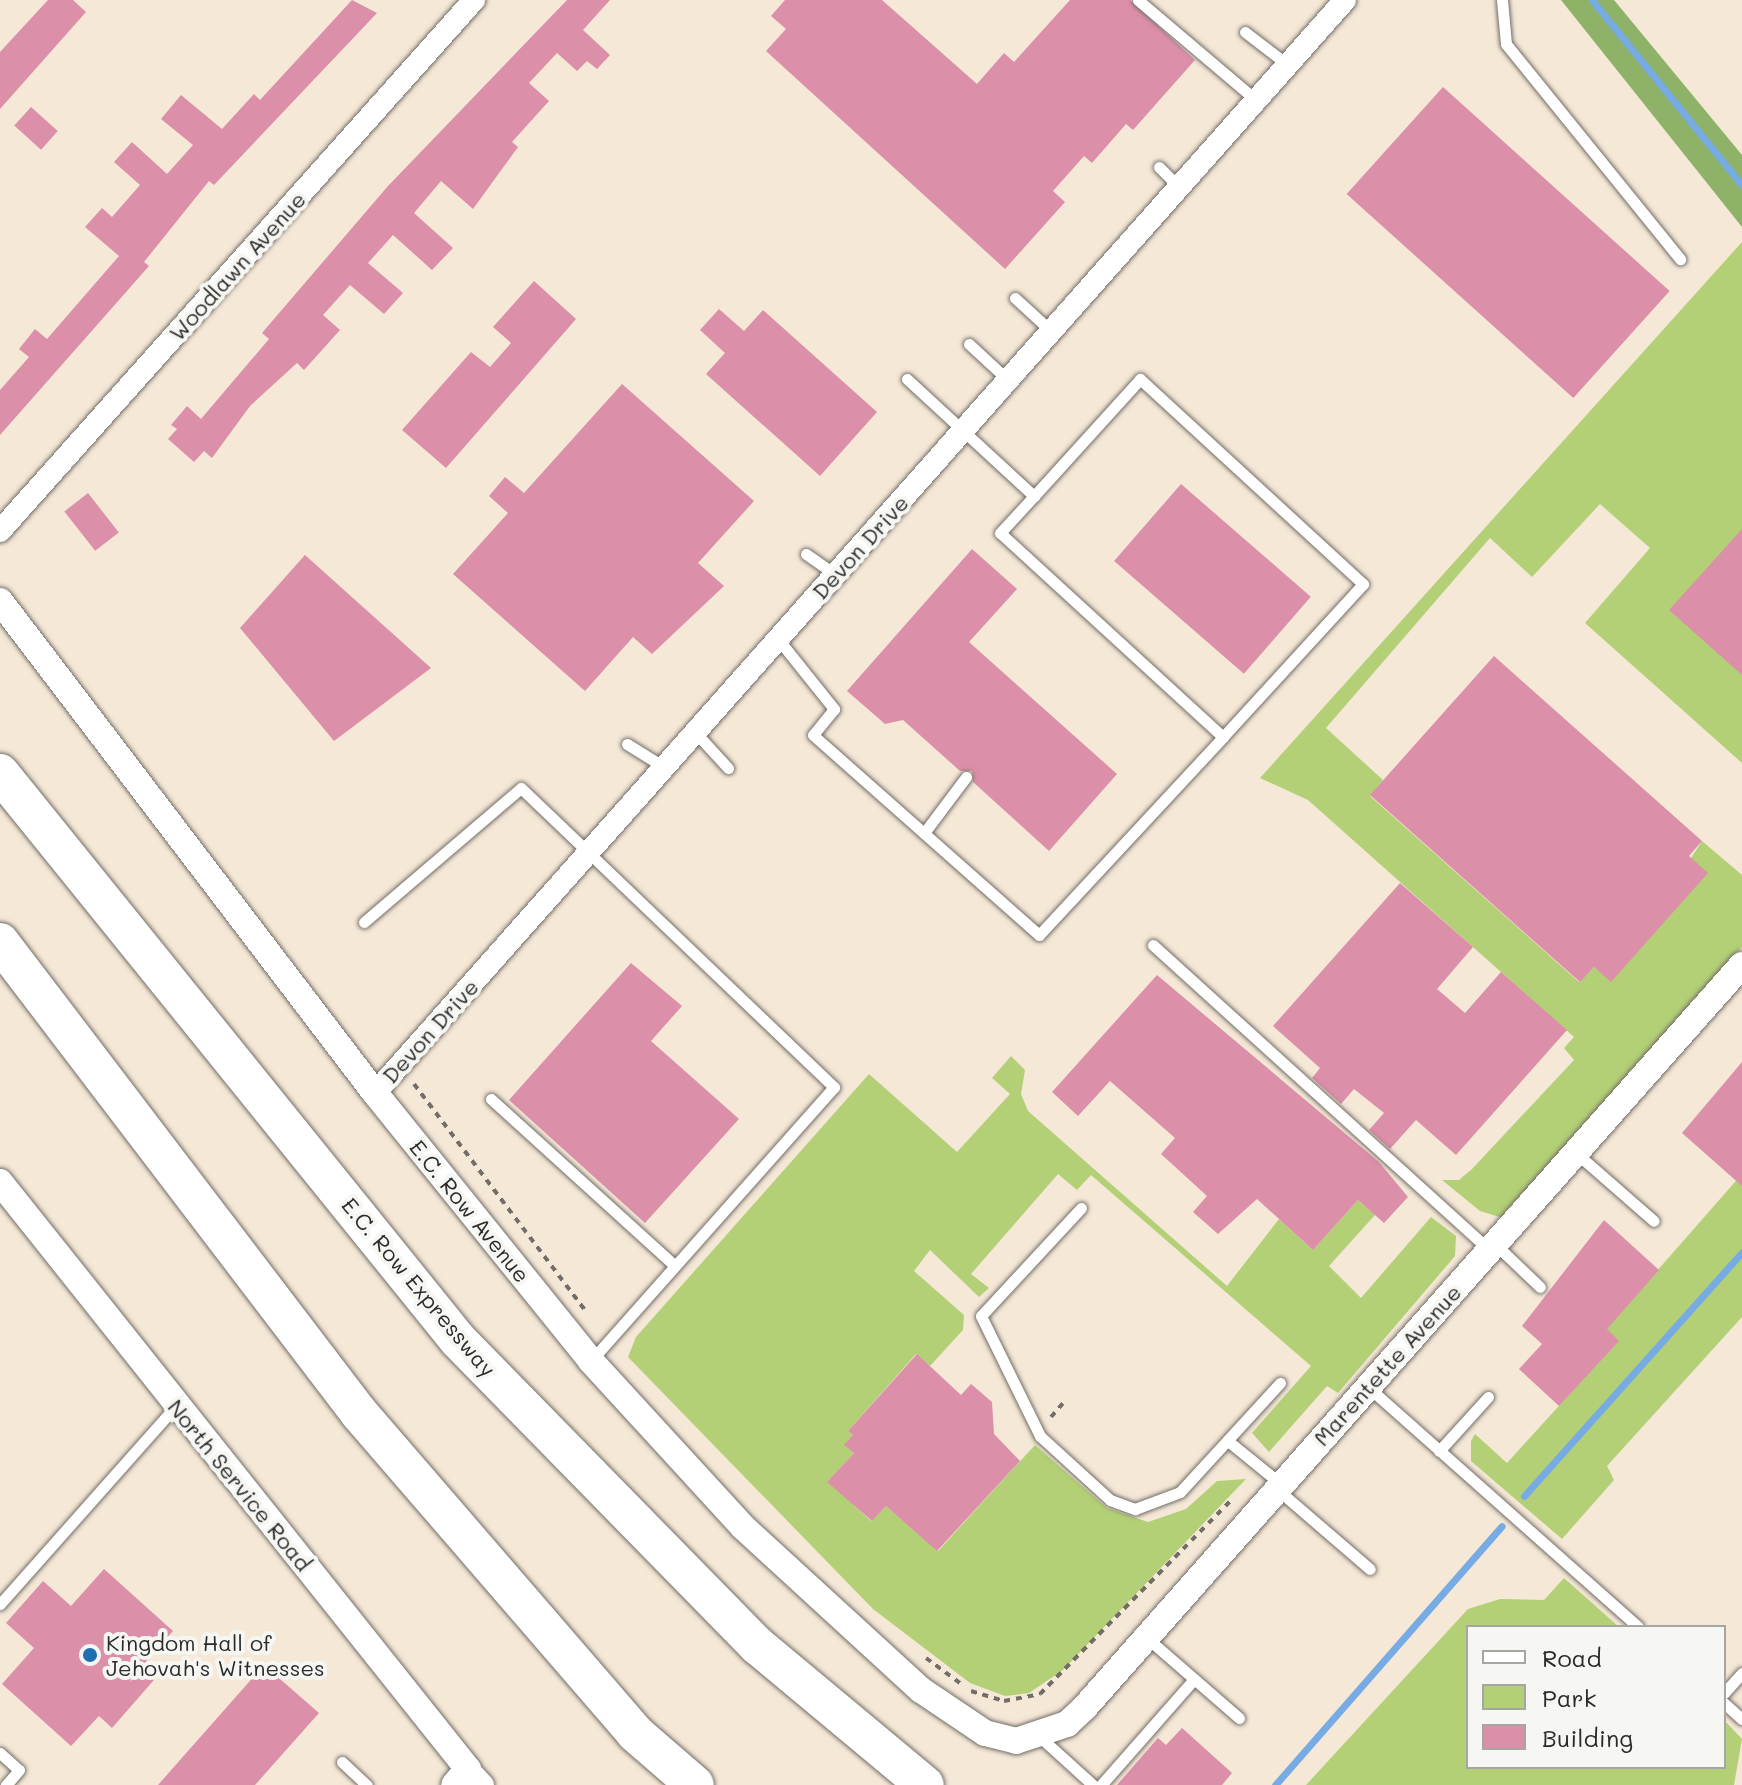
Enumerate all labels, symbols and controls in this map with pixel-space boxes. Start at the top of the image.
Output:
street label: Woodlawn Avenue [163,186,311,346]
street label: Devon Drive [806,490,914,604]
street label: Devon Drive [376,974,484,1088]
street label: E.C. Row Avenue [404,1134,536,1288]
street label: E.C. Row Expressway [336,1192,502,1382]
street label: Marentette Avenue [1308,1279,1466,1451]
street label: North Service Road [163,1394,317,1576]
legend [1466,1625,1726,1769]
place label: Kingdom Hall of Jehovah's Witnesses [106,1629,325,1680]
text: Road [1542,1642,1602,1673]
marker: Kingdom Hall of Jehovah's Witnesses [81,1646,99,1664]
text: Park [1542,1682,1596,1713]
text: Building [1542,1722,1633,1753]

